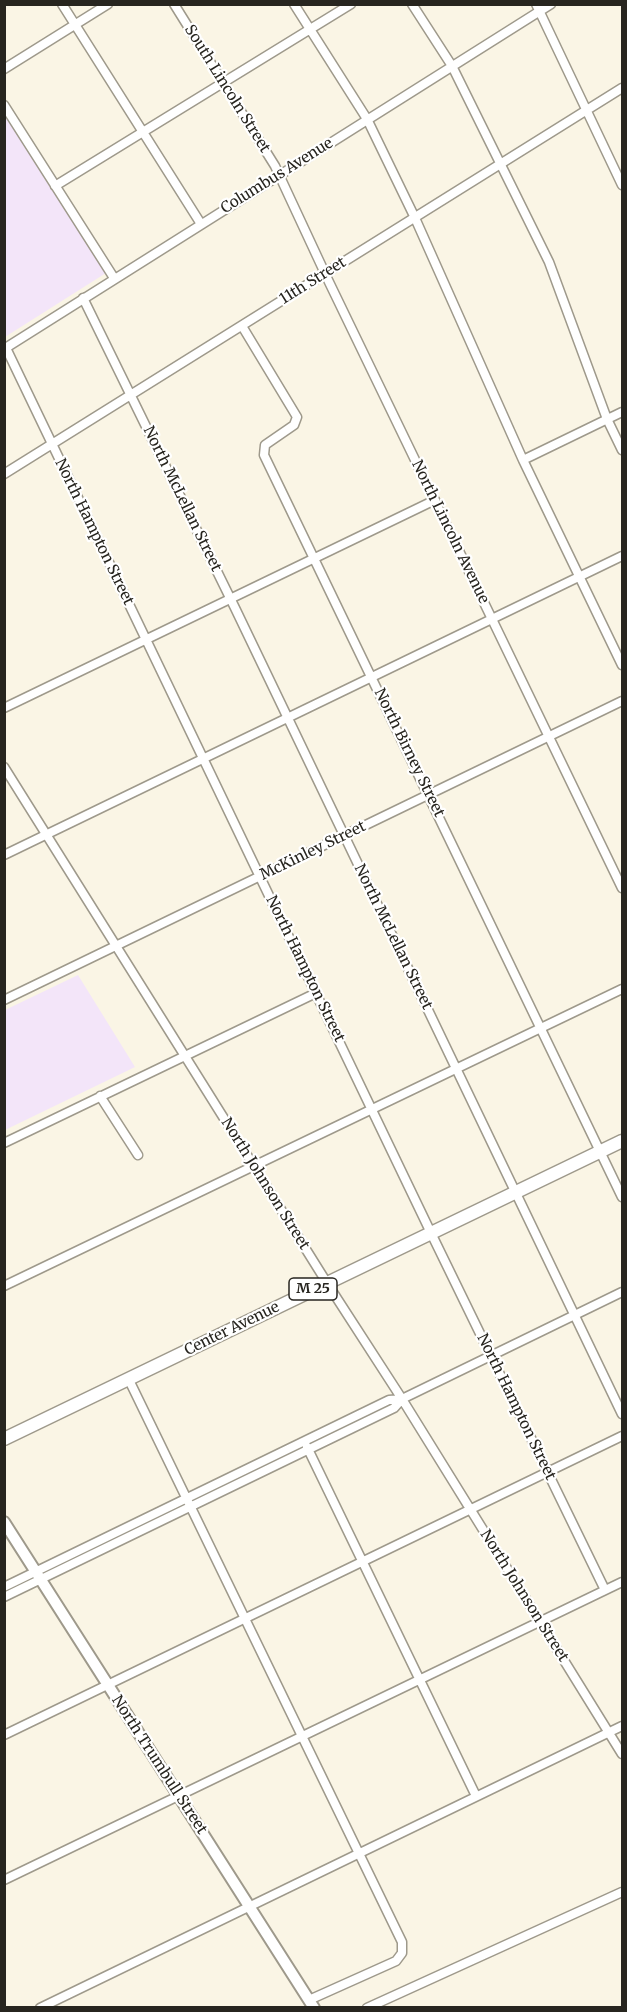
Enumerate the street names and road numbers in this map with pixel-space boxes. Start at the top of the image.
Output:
street label: South Lincoln Street [180,22,274,156]
street label: Columbus Avenue [218,134,336,218]
street label: 11th Street [277,254,349,308]
street label: North McLellan Street [139,424,225,574]
street label: North Hampton Street [51,456,137,608]
street label: North Lincoln Avenue [407,457,493,607]
street label: North Birney Street [370,686,448,820]
street label: McKinley Street [257,818,369,884]
street label: North McLellan Street [350,862,436,1012]
street label: North Hampton Street [262,893,348,1045]
street label: North Johnson Street [217,1115,313,1253]
road number: M 25 [289,1278,337,1300]
street label: Center Avenue [182,1298,282,1360]
street label: North Hampton Street [473,1331,559,1483]
street label: North Johnson Street [476,1527,572,1665]
street label: North Trumbull Street [107,1692,211,1838]

